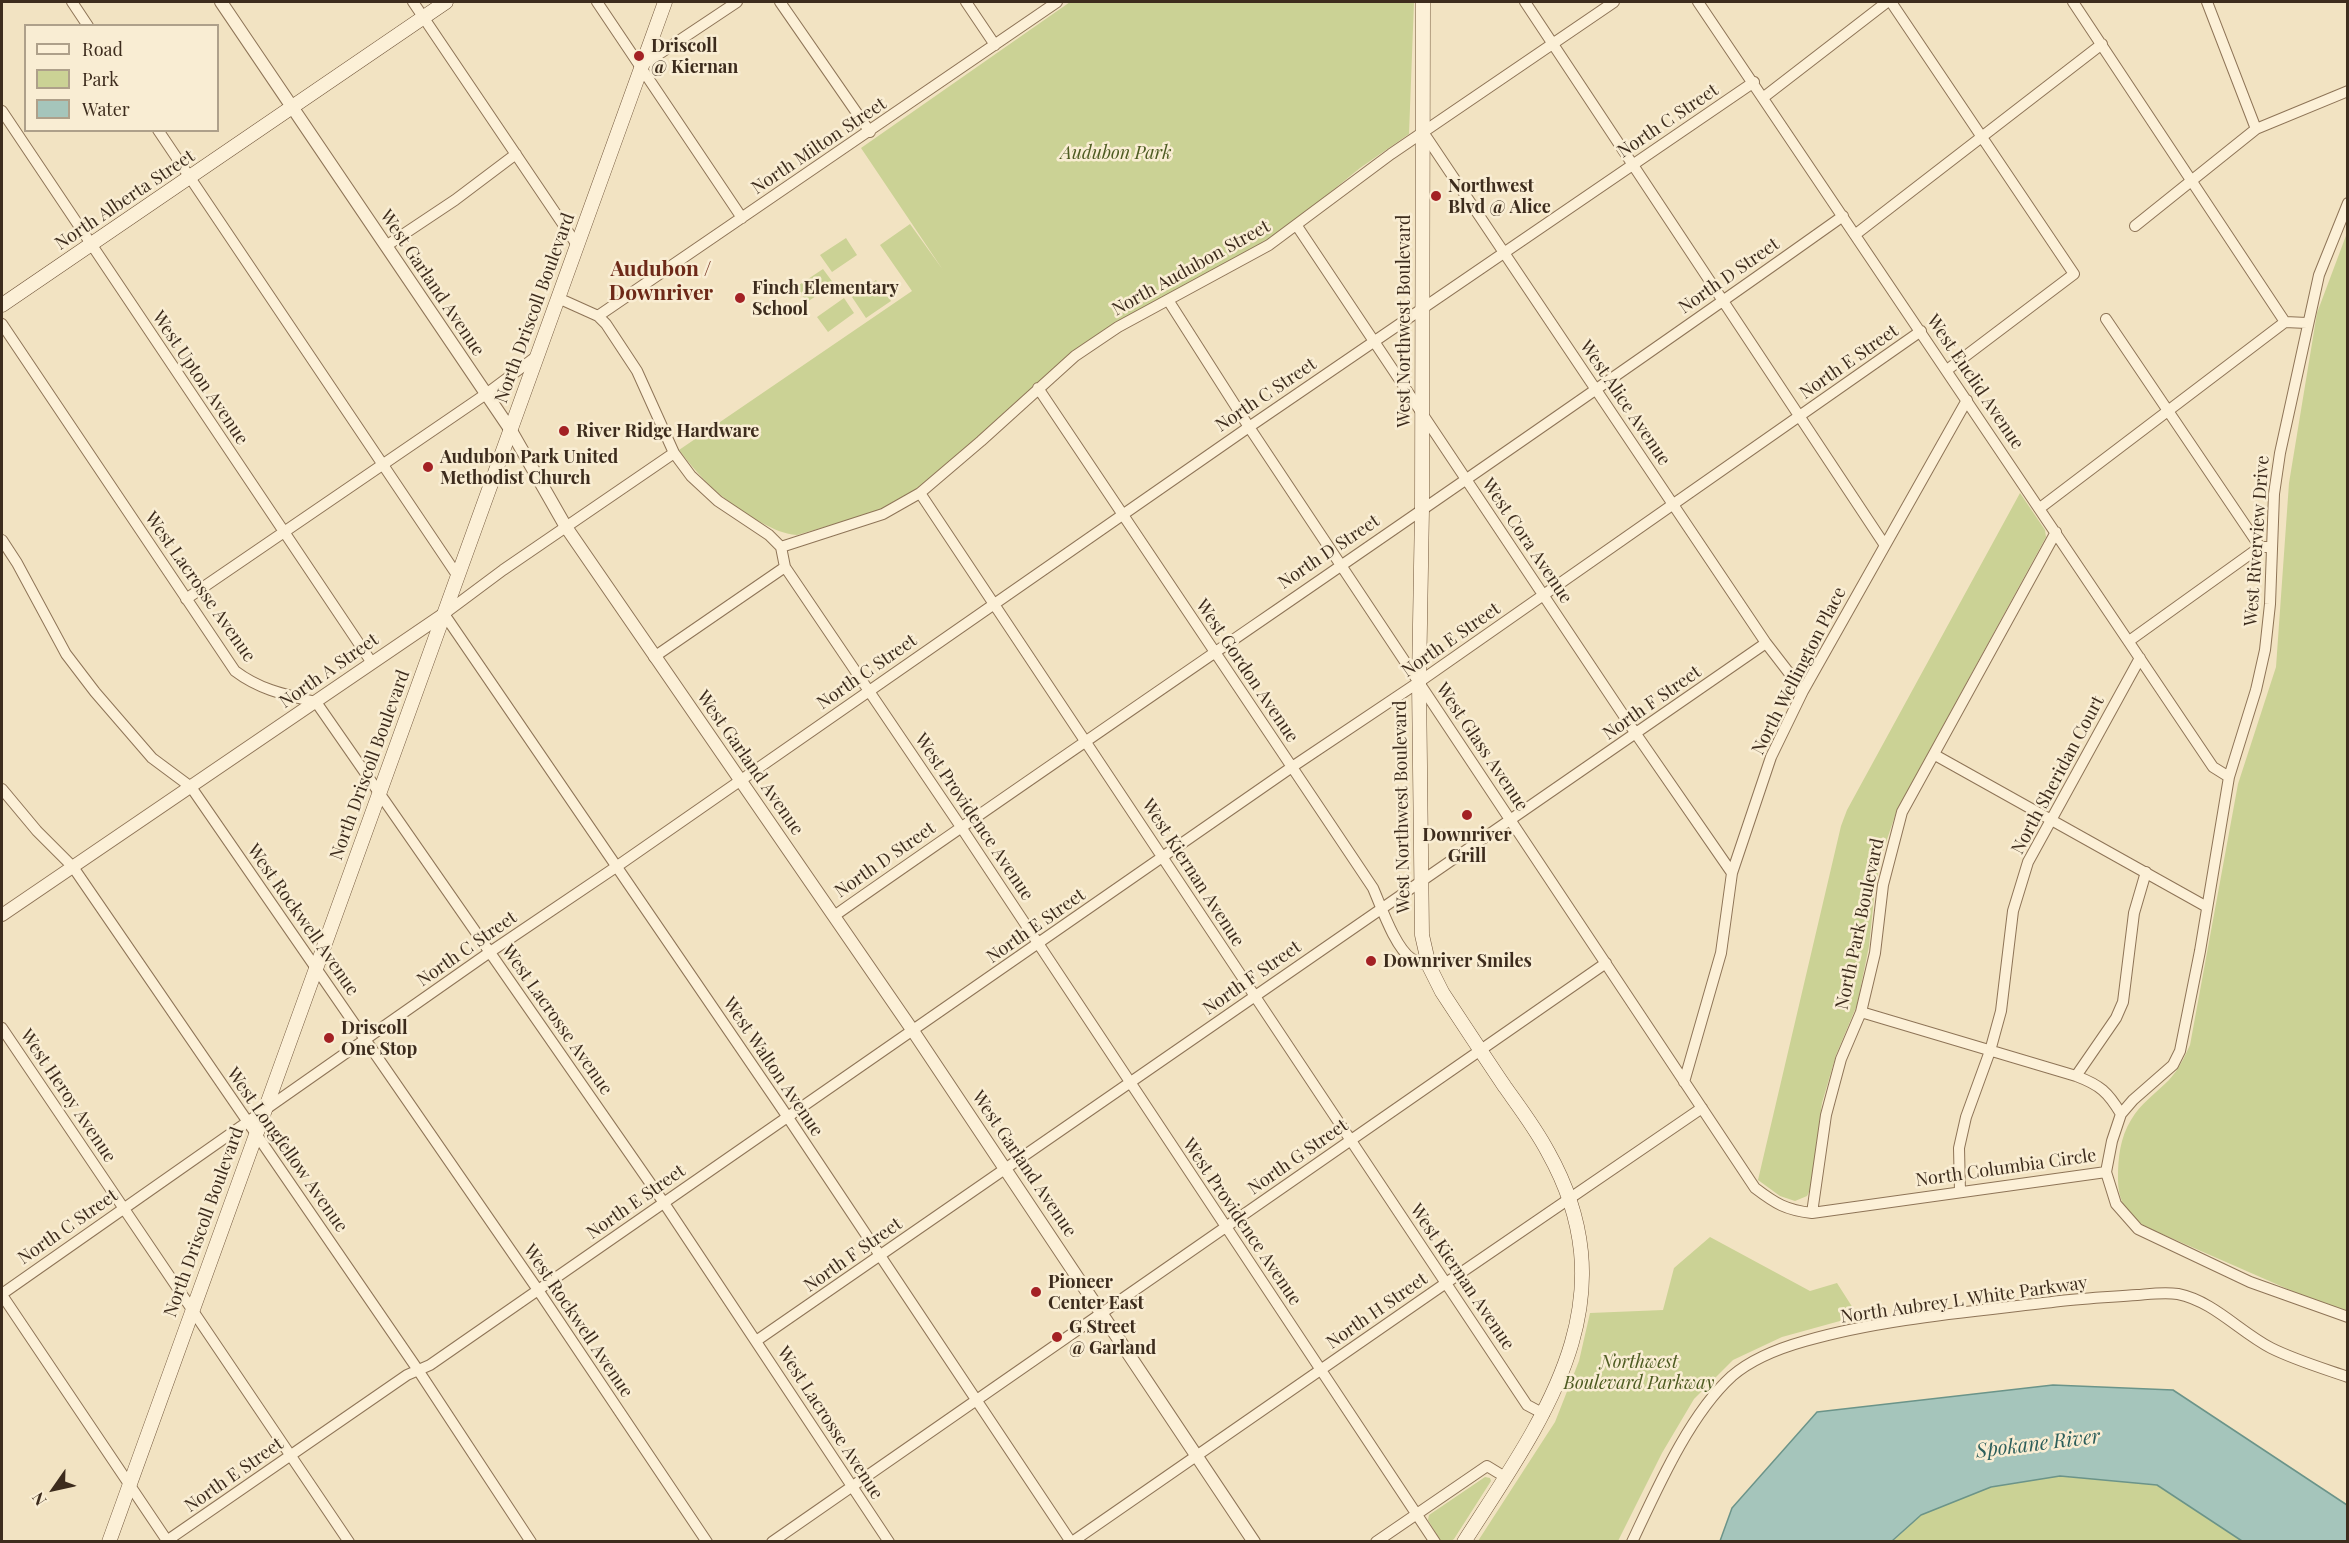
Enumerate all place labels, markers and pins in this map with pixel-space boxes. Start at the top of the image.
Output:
place label: Driscoll @ Kiernan [651,35,738,78]
marker: Driscoll @ Kiernan [632,49,646,63]
place label: Northwest Blvd @ Alice [1448,175,1551,218]
marker: Northwest Blvd @ Alice [1429,189,1443,203]
place label: Finch Elementary School [752,277,899,320]
marker: Finch Elementary School [733,291,747,305]
place label: River Ridge Hardware [576,420,759,442]
marker: River Ridge Hardware [557,424,571,438]
place label: Audubon Park United Methodist Church [440,446,618,488]
marker: Audubon Park United Methodist Church [421,460,435,474]
marker: Downriver Grill [1460,808,1474,822]
place label: Downriver Grill [1422,824,1512,866]
place label: Downriver Smiles [1383,950,1532,972]
marker: Downriver Smiles [1364,954,1378,968]
place label: Driscoll One Stop [341,1017,417,1060]
marker: Driscoll One Stop [322,1031,336,1045]
place label: Pioneer Center East [1048,1271,1144,1314]
marker: Pioneer Center East [1029,1285,1043,1299]
place label: G Street @ Garland [1069,1316,1156,1358]
marker: G Street @ Garland [1050,1330,1064,1344]

